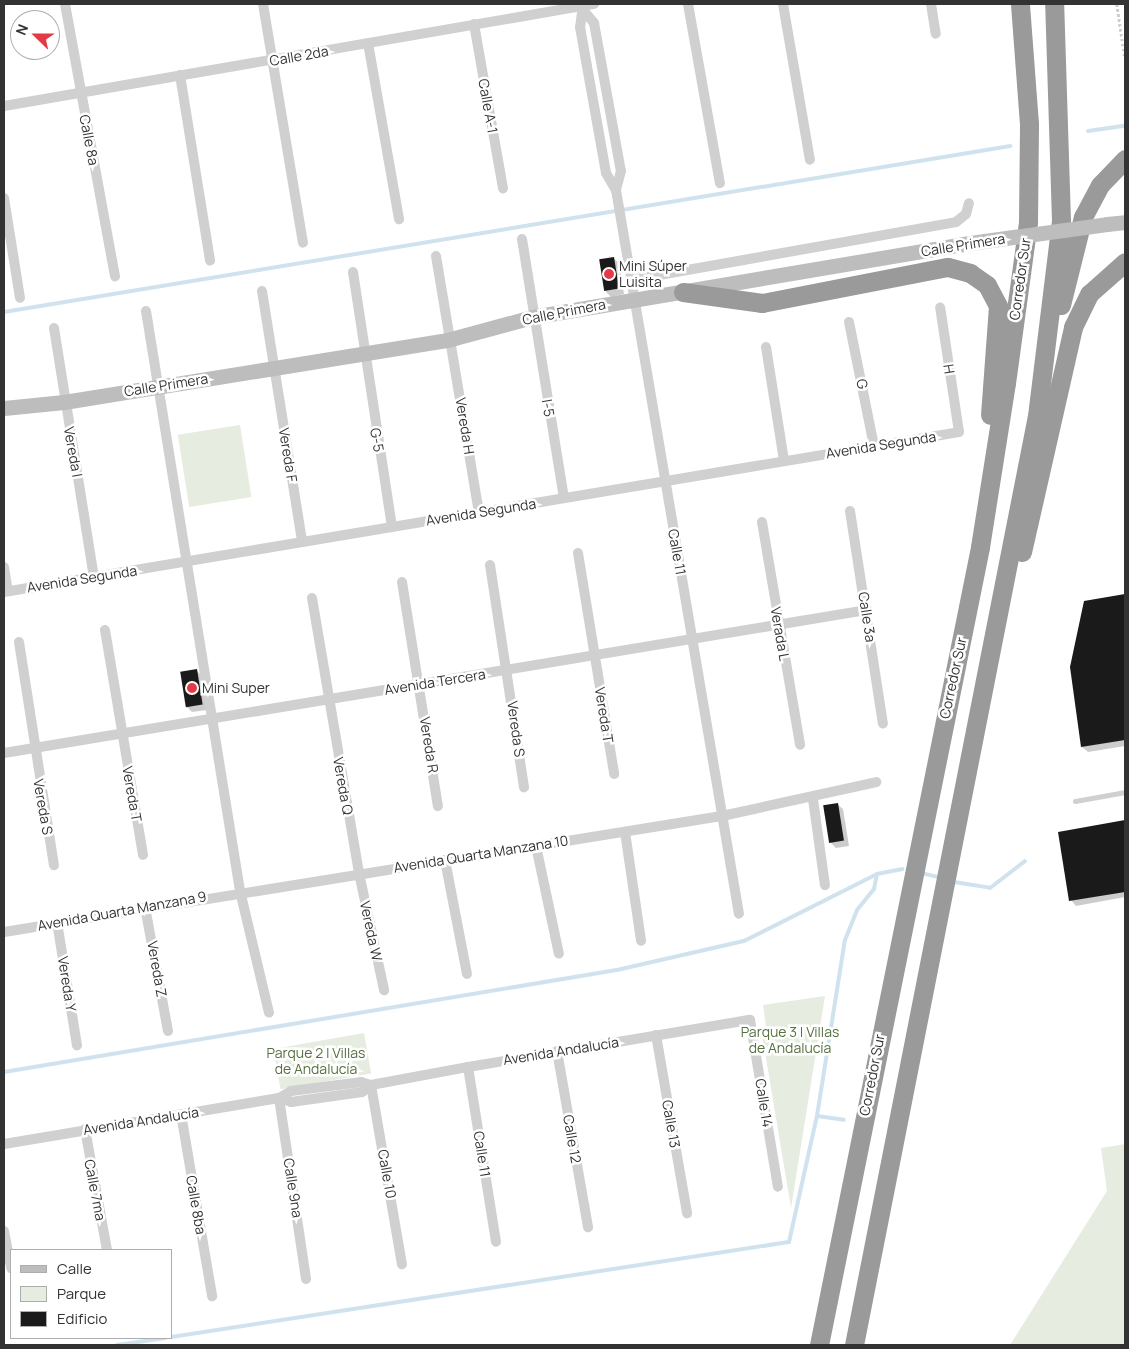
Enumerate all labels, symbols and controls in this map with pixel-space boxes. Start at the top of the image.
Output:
north arrow [10,10,60,60]
text: N [11,21,32,38]
street label: Calle 2da [268,43,330,69]
street label: Calle A-1 [475,77,501,135]
street label: Calle 8a [76,113,102,167]
street label: Calle Primera [920,230,1006,260]
street label: Corredor Sur [1006,237,1034,321]
place label: Mini Súper Luisita [619,258,687,290]
marker: Mini Súper Luisita [603,268,615,280]
street label: Calle Primera [521,296,607,328]
street label: H [940,363,958,375]
street label: Calle Primera [123,370,209,400]
street label: G [853,378,871,390]
street label: Vereda H [452,396,478,456]
street label: I-5 [538,398,558,418]
street label: Vereda I [60,425,86,479]
street label: Vereda F [275,427,301,483]
street label: G-5 [367,427,387,453]
street label: Avenida Segunda [825,428,937,462]
street label: Avenida Segunda [425,495,537,529]
street label: Calle 11 [665,528,689,576]
street label: Avenida Segunda [26,562,138,596]
street label: Calle 3a [855,591,879,643]
street label: Verada L [767,606,793,662]
street label: Corredor Sur [936,636,970,720]
street label: Avenida Tercera [383,666,487,698]
place label: Mini Super [202,680,270,696]
marker: Mini Super [186,682,198,694]
street label: Vereda T [591,686,617,744]
street label: Vereda S [504,700,528,758]
street label: Vereda R [416,716,442,774]
street label: Vereda Q [330,756,356,816]
street label: Vereda T [119,765,145,823]
street label: Vereda S [30,778,56,836]
street label: Avenida Quarta Manzana 10 [392,832,570,876]
street label: Avenida Quarta Manzana 9 [36,888,208,934]
street label: Vereda W [356,899,386,963]
street label: Vereda Z [144,940,170,998]
street label: Vereda Y [54,955,80,1013]
park label: Parque 3 | Villas de Andalucía [741,1024,839,1056]
street label: Corredor Sur [856,1033,888,1117]
street label: Avenida Andalucía [502,1034,620,1068]
park label: Parque 2 | Villas de Andalucía [267,1045,365,1078]
street label: Calle 14 [752,1077,776,1129]
street label: Calle 13 [659,1099,683,1149]
street label: Avenida Andalucía [82,1104,200,1138]
street label: Calle 12 [559,1114,585,1164]
street label: Calle 11 [470,1130,494,1178]
street label: Calle 10 [374,1148,400,1200]
street label: Calle 9na [280,1157,306,1219]
street label: Calle 7ma [81,1158,109,1222]
street label: Calle 8ba [183,1174,209,1236]
legend [10,1249,172,1339]
text: Calle [57,1258,92,1279]
text: Parque [57,1283,106,1304]
text: Edificio [57,1308,107,1329]

